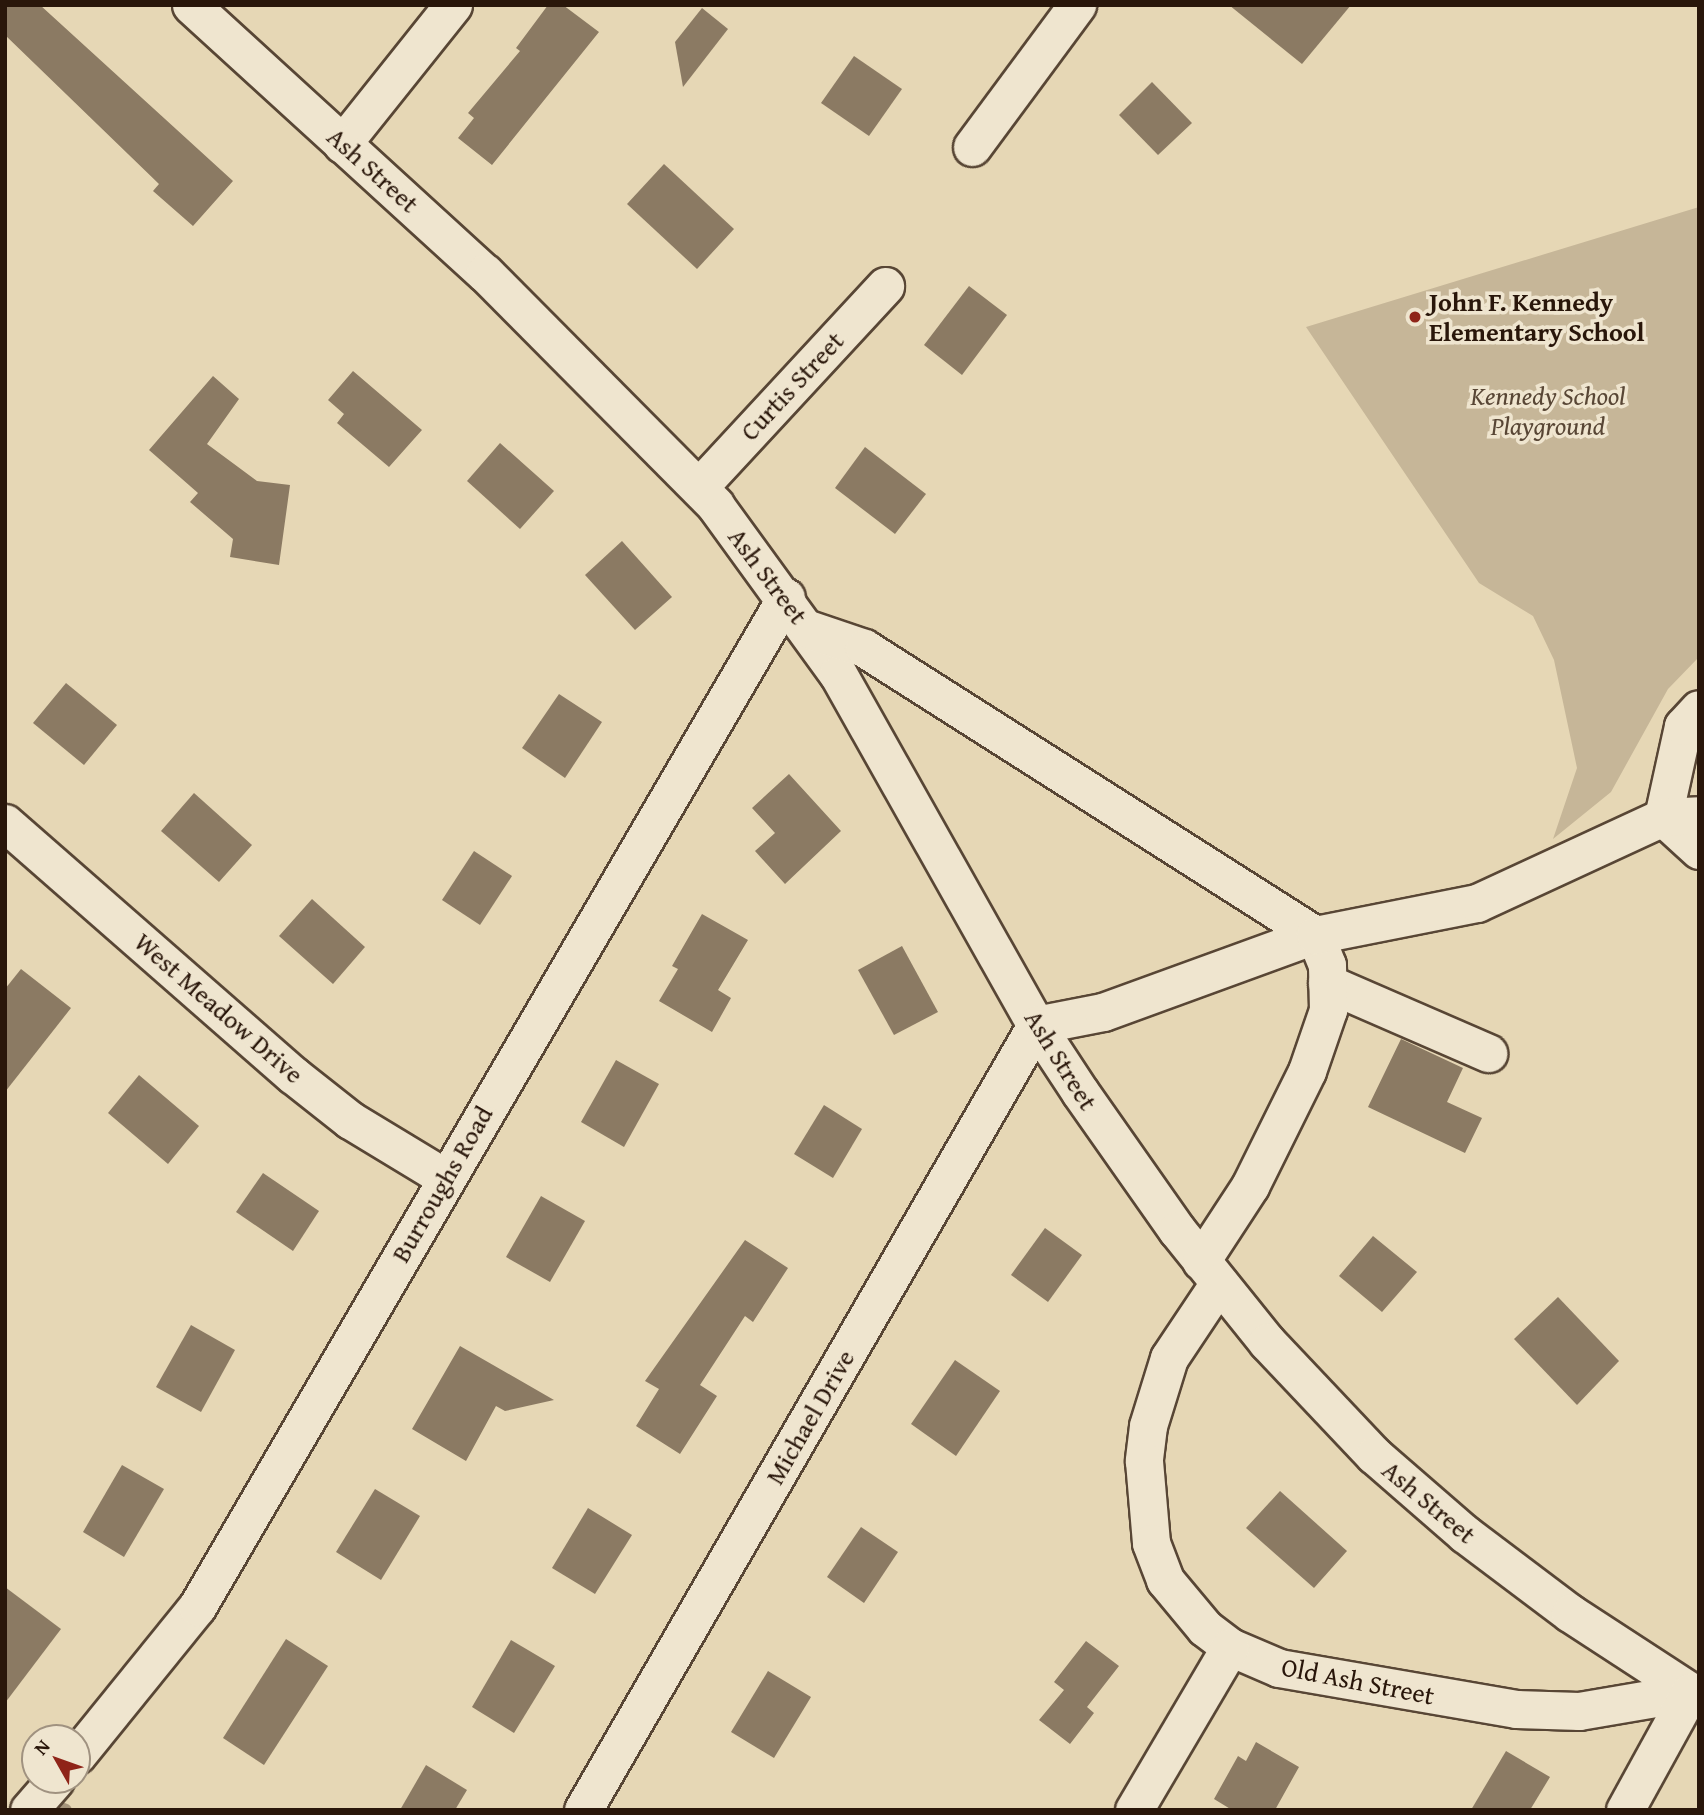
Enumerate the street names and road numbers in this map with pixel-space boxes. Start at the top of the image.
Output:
street label: Ash Street [321,121,425,219]
street label: Curtis Street [734,325,850,447]
street label: Ash Street [722,522,814,630]
street label: West Meadow Drive [128,926,310,1090]
street label: Ash Street [1018,1004,1104,1116]
street label: Burroughs Road [385,1100,499,1268]
street label: Michael Drive [759,1344,861,1490]
street label: Ash Street [1376,1454,1482,1550]
street label: Old Ash Street [1279,1651,1437,1711]

